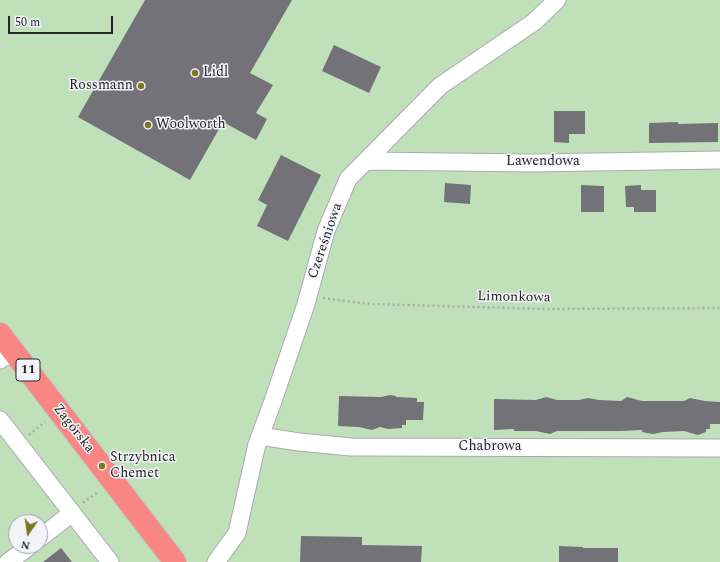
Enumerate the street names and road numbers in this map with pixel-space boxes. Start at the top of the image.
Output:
street label: Lawendowa [506,154,580,170]
street label: Czereśniowa [305,201,347,281]
street label: Limonkowa [477,289,551,307]
road number: 11 [16,359,40,381]
street label: Zagórska [49,401,97,457]
street label: Chabrowa [458,439,522,455]

